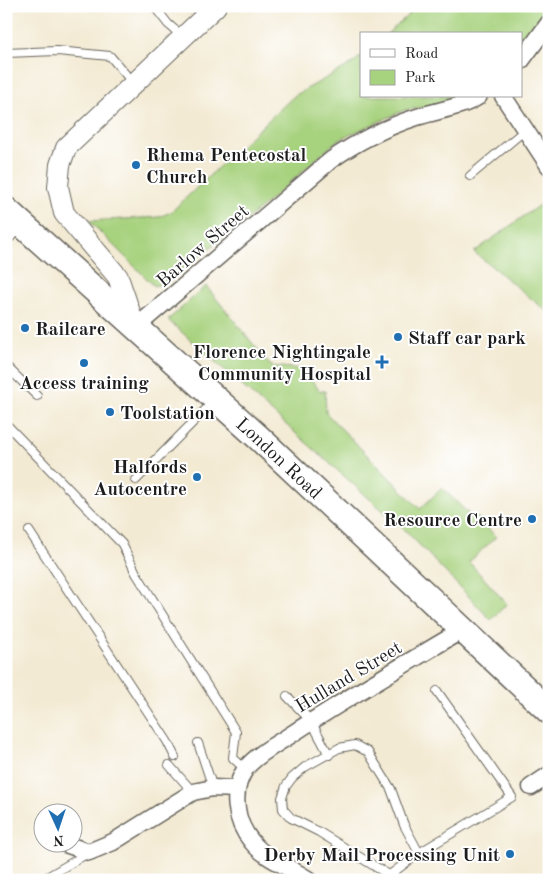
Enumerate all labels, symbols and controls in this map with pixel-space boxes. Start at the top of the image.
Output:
legend [360,32,522,98]
text: Road [405,47,439,62]
text: Park [405,71,436,86]
place label: Rhema Pentecostal Church [146,147,307,188]
marker: Rhema Pentecostal Church [130,159,142,171]
street label: Barlow Street [154,202,253,292]
place label: Railcare [35,321,106,340]
marker: Railcare [19,322,31,334]
place label: Staff car park [408,330,526,349]
marker: Staff car park [392,331,404,343]
place label: Florence Nightingale Community Hospital [192,344,371,385]
marker: Florence Nightingale Community Hospital [375,355,389,369]
marker: Access training [78,357,90,369]
place label: Access training [19,375,149,394]
place label: Toolstation [120,405,215,424]
marker: Toolstation [104,406,116,418]
street label: London Road [231,415,325,504]
place label: Halfords Autocentre [93,459,187,500]
marker: Halfords Autocentre [191,471,203,483]
place label: Resource Centre [383,512,522,531]
marker: Resource Centre [526,513,538,525]
street label: Hulland Street [293,639,406,717]
north arrow [32,804,82,854]
text: N [53,833,64,847]
place label: Derby Mail Processing Unit [264,847,500,866]
marker: Derby Mail Processing Unit [504,848,516,860]

